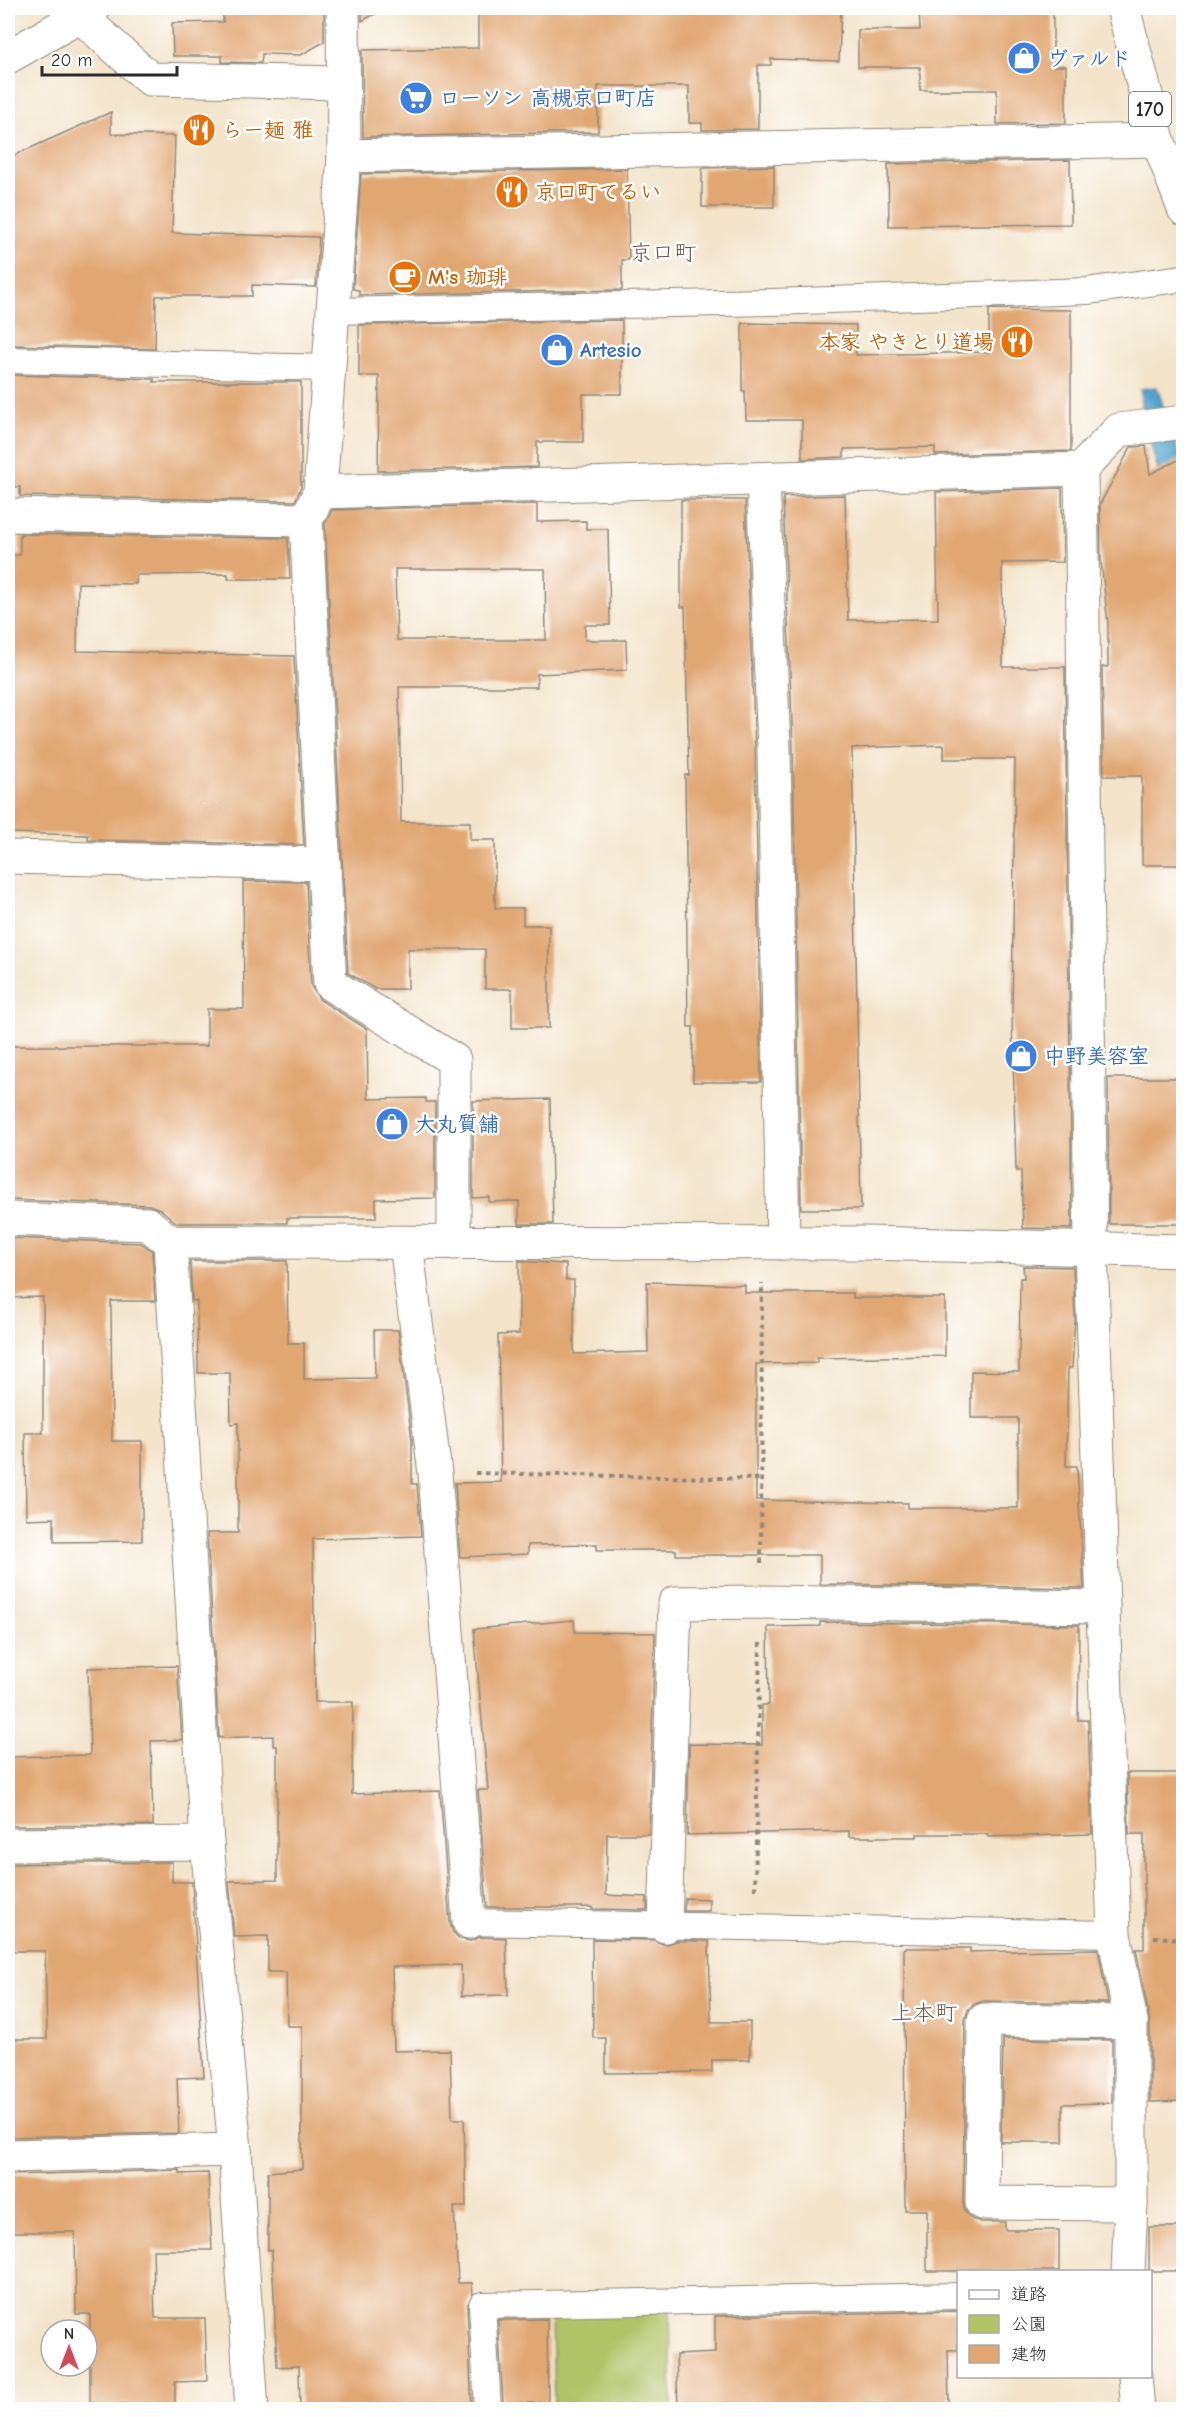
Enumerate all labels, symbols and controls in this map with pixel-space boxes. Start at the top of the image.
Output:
scale bar [42,39,177,77]
shop icon: ヴァルド [1006,40,1042,76]
place label: ヴァルド [1047,46,1131,70]
text: 20 m [51,50,92,71]
supermarket icon: ローソン 高槻京口町店 [398,80,434,116]
place label: ローソン 高槻京口町店 [439,86,656,110]
road number: 170 [1129,92,1171,126]
restaurant icon: らー麺 雅 [181,112,217,148]
place label: らー麺 雅 [222,118,313,142]
restaurant icon: 京口町てるい [494,174,530,210]
place label: 京口町てるい [535,180,661,204]
district label: 京口町 [630,240,696,266]
cafe icon: M's 珈琲 [387,259,423,295]
place label: M's 珈琲 [428,265,508,289]
restaurant icon: 本家 やきとり道場 [999,324,1035,360]
place label: 本家 やきとり道場 [819,330,994,354]
shop icon: Artesio [539,332,575,368]
place label: Artesio [580,338,642,362]
shop icon: 中野美容室 [1003,1038,1039,1074]
place label: 中野美容室 [1044,1044,1149,1068]
shop icon: 大丸質舗 [374,1106,410,1142]
place label: 大丸質舗 [415,1112,499,1136]
district label: 上本町 [891,2000,957,2026]
legend [957,2270,1152,2378]
text: 道路 [1011,2284,1047,2305]
text: 公園 [1011,2314,1047,2335]
north arrow [39,2318,99,2378]
text: N [64,2325,74,2343]
text: 建物 [1011,2344,1047,2365]

